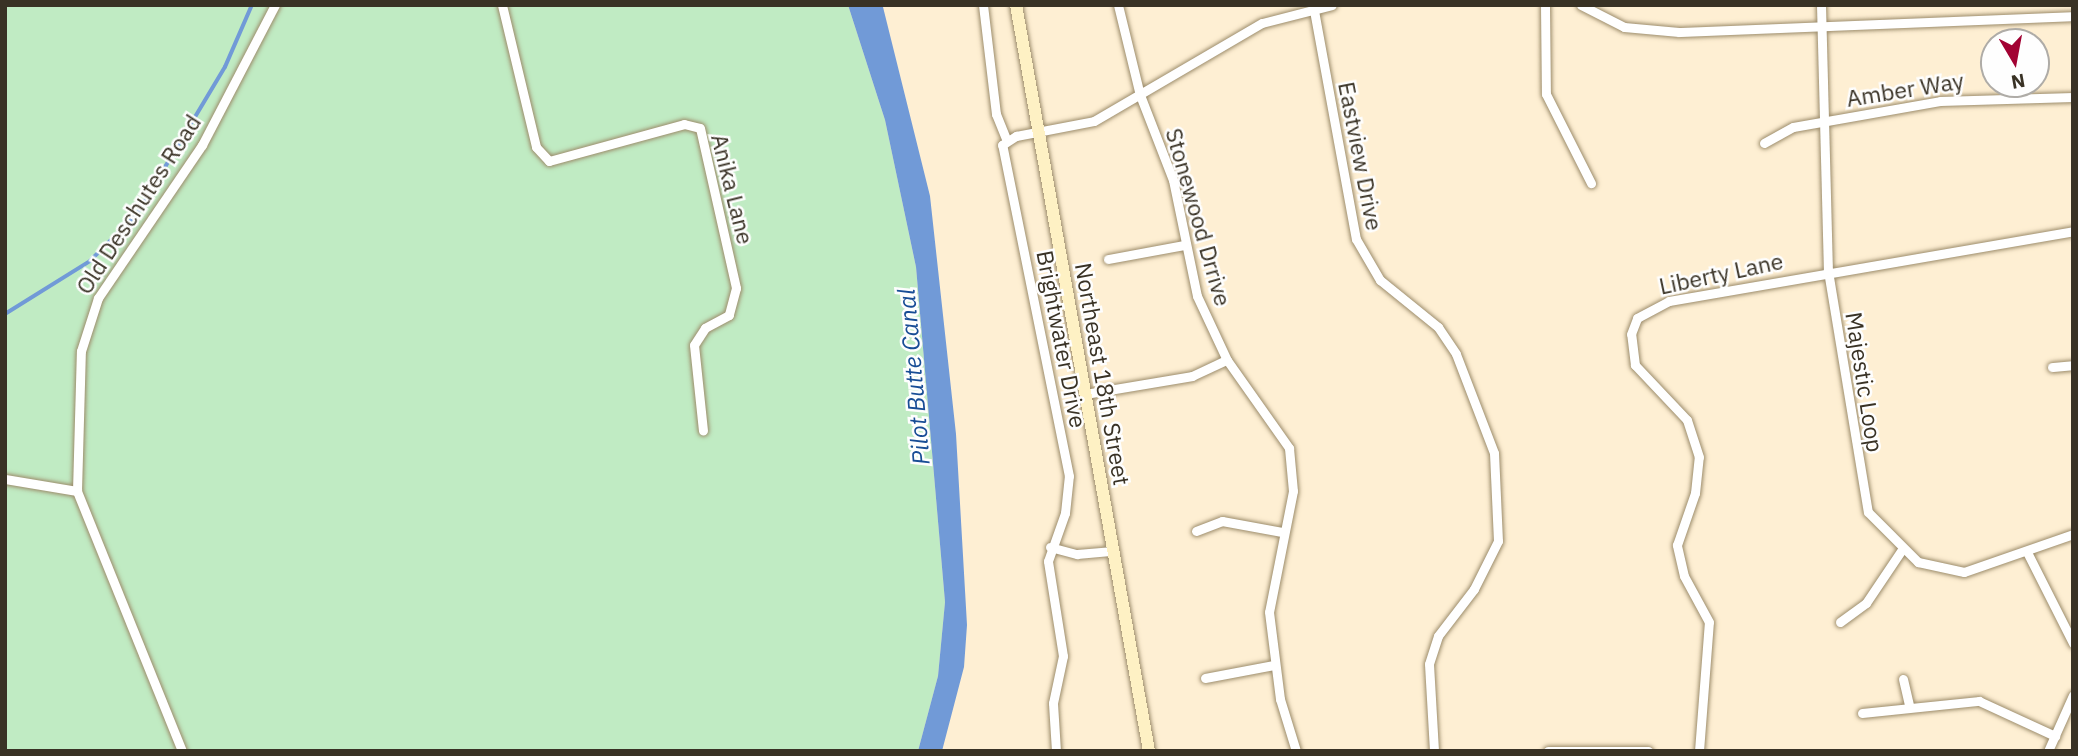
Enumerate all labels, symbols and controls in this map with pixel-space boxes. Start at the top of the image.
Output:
north arrow [1980,28,2050,98]
street label: Amber Way [1844,66,1966,112]
text: N [2009,69,2027,95]
street label: Eastview Drive [1333,79,1389,233]
street label: Old Deschutes Road [70,109,206,299]
street label: Stonewood Drrive [1160,125,1238,309]
street label: Anika Lane [706,131,760,247]
street label: Liberty Lane [1656,246,1786,300]
street label: Brightwater Drive [1031,248,1093,430]
street label: Northeast 18th Street [1070,261,1136,487]
water label: Pilot Butte Canal [892,288,936,466]
street label: Majestic Loop [1840,310,1890,454]

